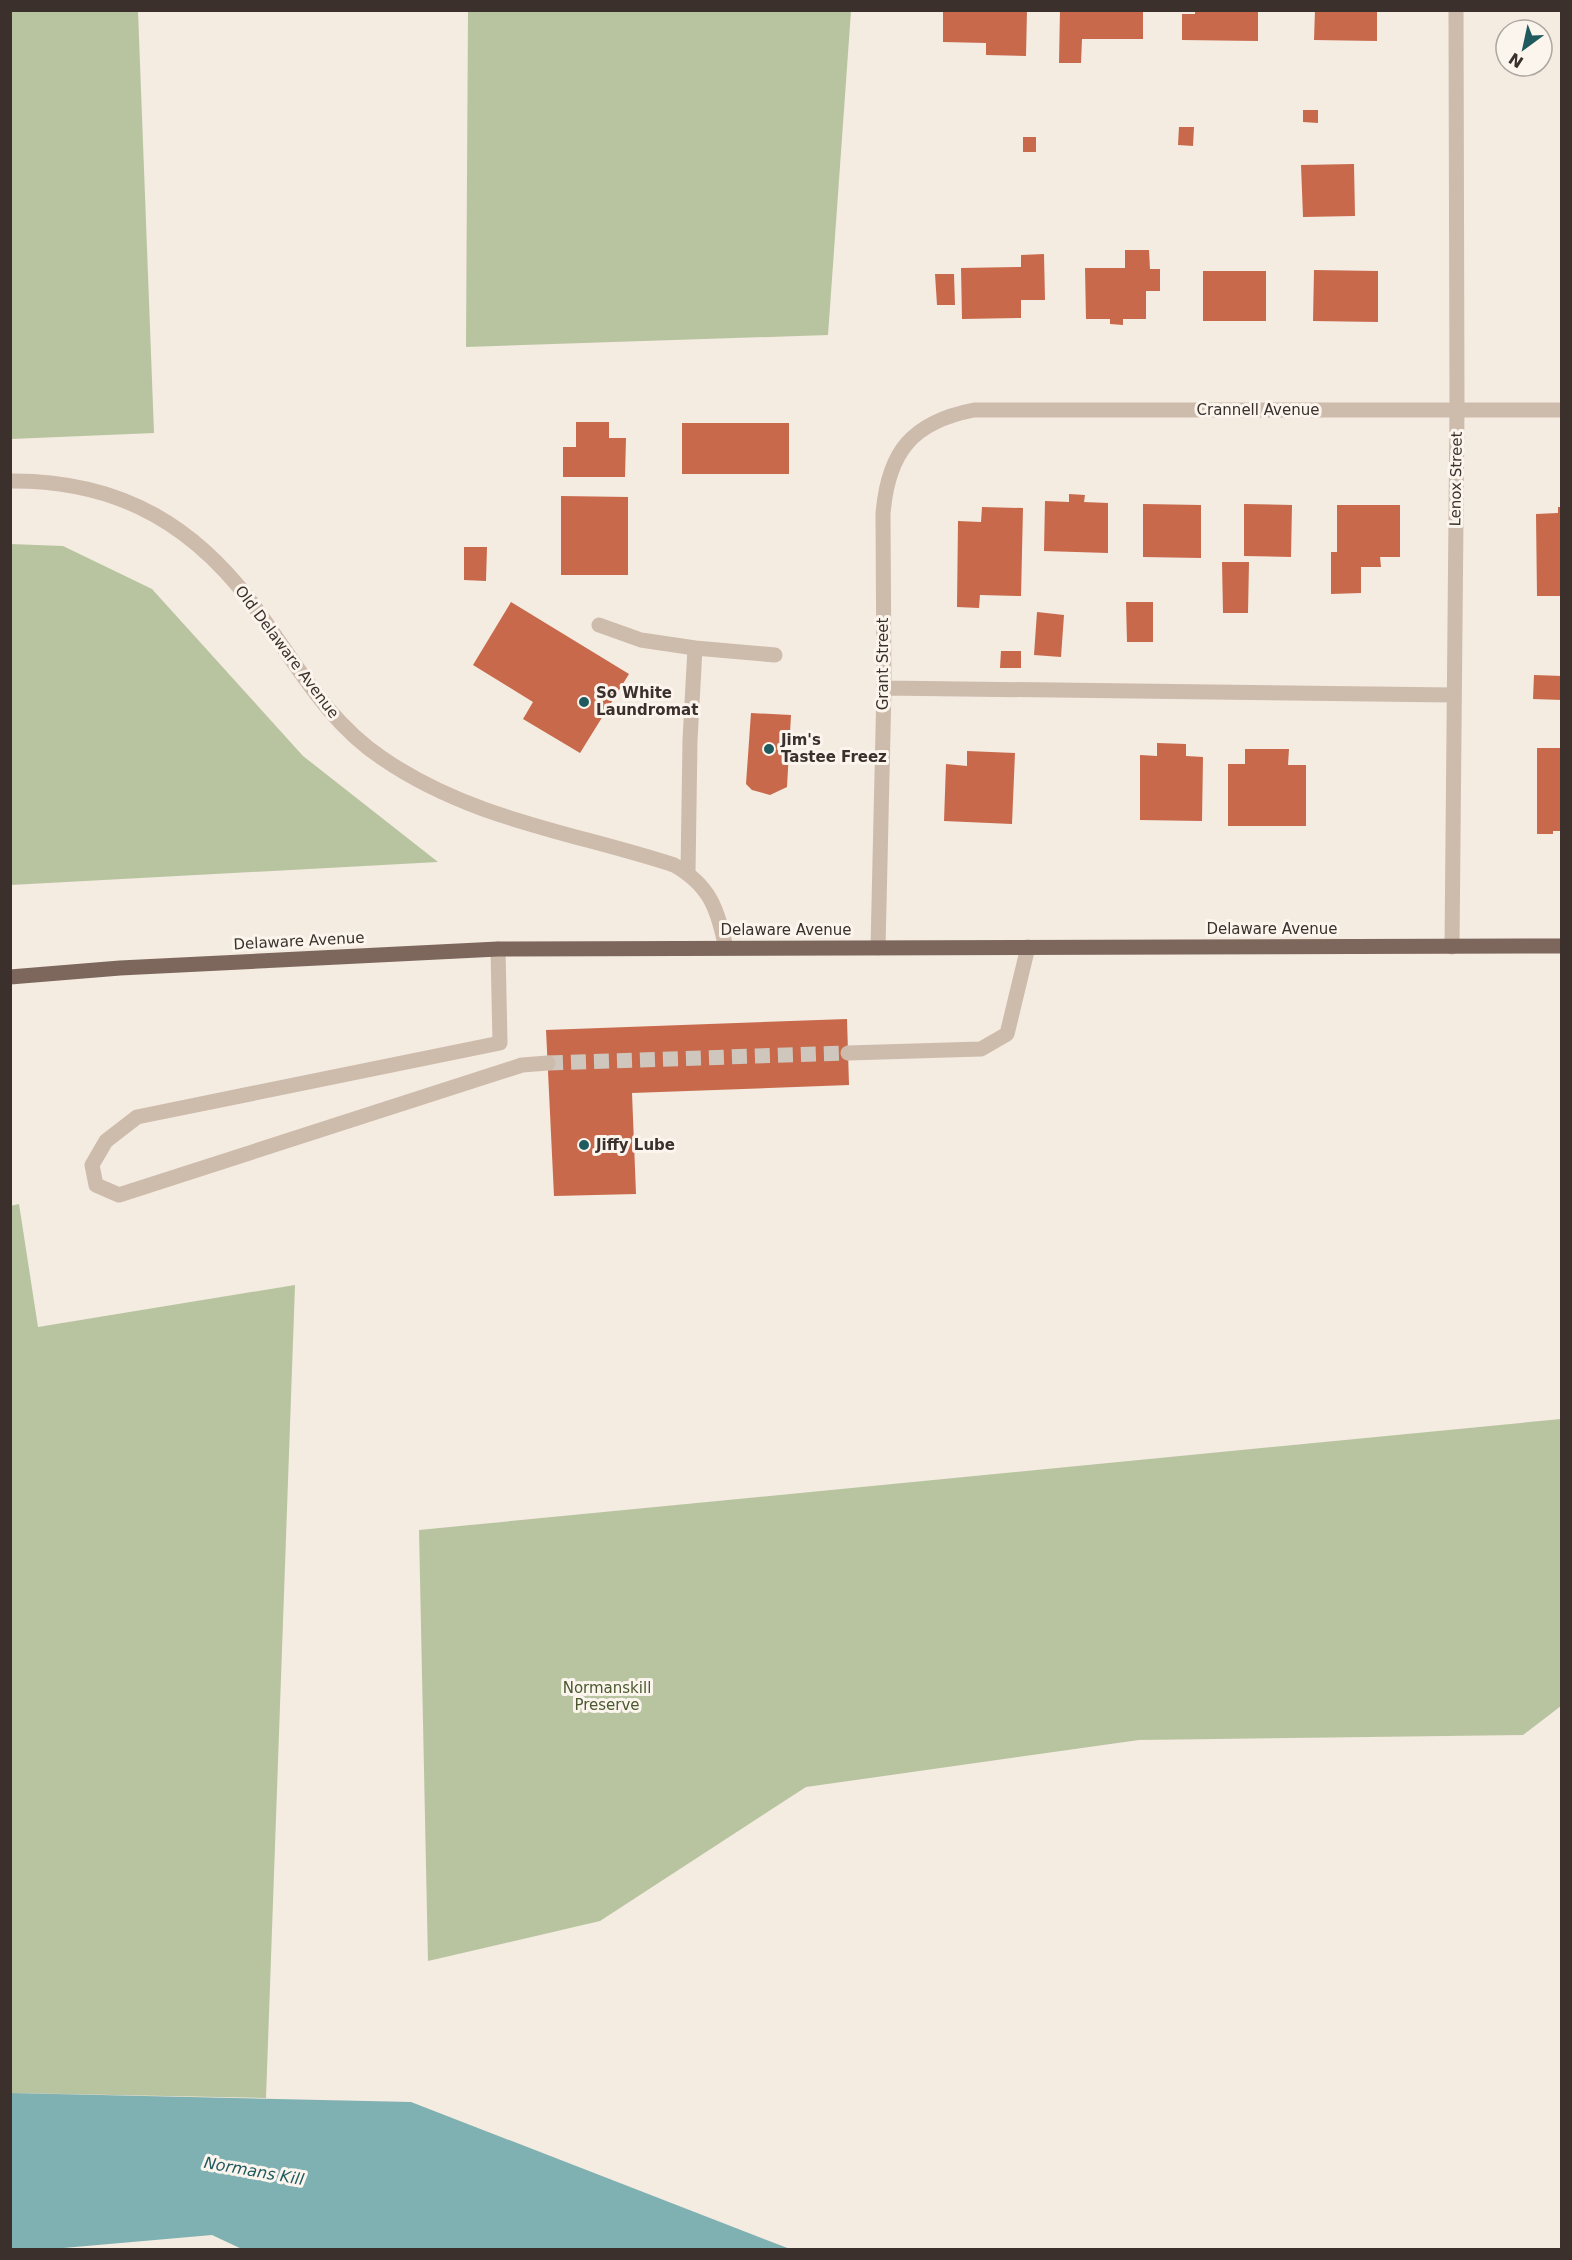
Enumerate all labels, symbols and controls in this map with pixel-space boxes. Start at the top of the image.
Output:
north arrow [1494,18,1554,78]
text: N [1505,49,1527,72]
street label: Crannell Avenue [1197,401,1319,419]
street label: Lenox Street [1446,431,1466,527]
street label: Old Delaware Avenue [231,582,343,722]
street label: Grant Street [874,618,892,710]
place label: So White Laundromat [596,684,698,719]
marker: So White Laundromat [577,695,591,709]
place label: Jim's Tastee Freez [780,731,887,766]
marker: Jim's Tastee Freez [762,742,776,756]
street label: Delaware Avenue [1206,920,1338,938]
street label: Delaware Avenue [720,921,852,939]
street label: Delaware Avenue [233,929,365,953]
place label: Jiffy Lube [595,1136,675,1154]
marker: Jiffy Lube [577,1138,591,1152]
park label: Normanskill Preserve [563,1679,651,1714]
water label: Normans Kill [203,2153,306,2189]

